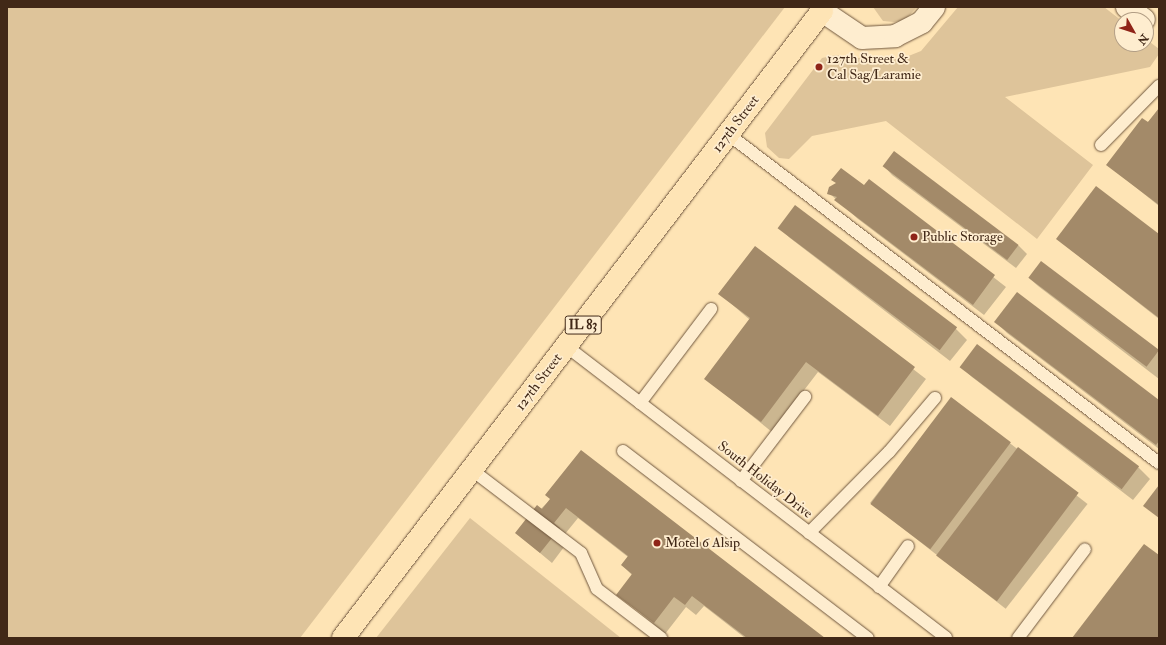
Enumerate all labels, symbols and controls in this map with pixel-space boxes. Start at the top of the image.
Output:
north arrow [1114,12,1154,52]
text: N [1135,31,1151,47]
place label: 127th Street & Cal Sag/Laramie [827,51,921,84]
marker: 127th Street & Cal Sag/Laramie [814,62,824,72]
street label: 127th Street [709,92,763,156]
place label: Public Storage [922,229,1003,245]
marker: Public Storage [909,232,919,242]
road number: IL 83 [564,314,602,336]
street label: 127th Street [512,350,566,414]
street label: South Holiday Drive [714,438,816,522]
place label: Motel 6 Alsip [665,535,740,551]
marker: Motel 6 Alsip [652,538,662,548]

